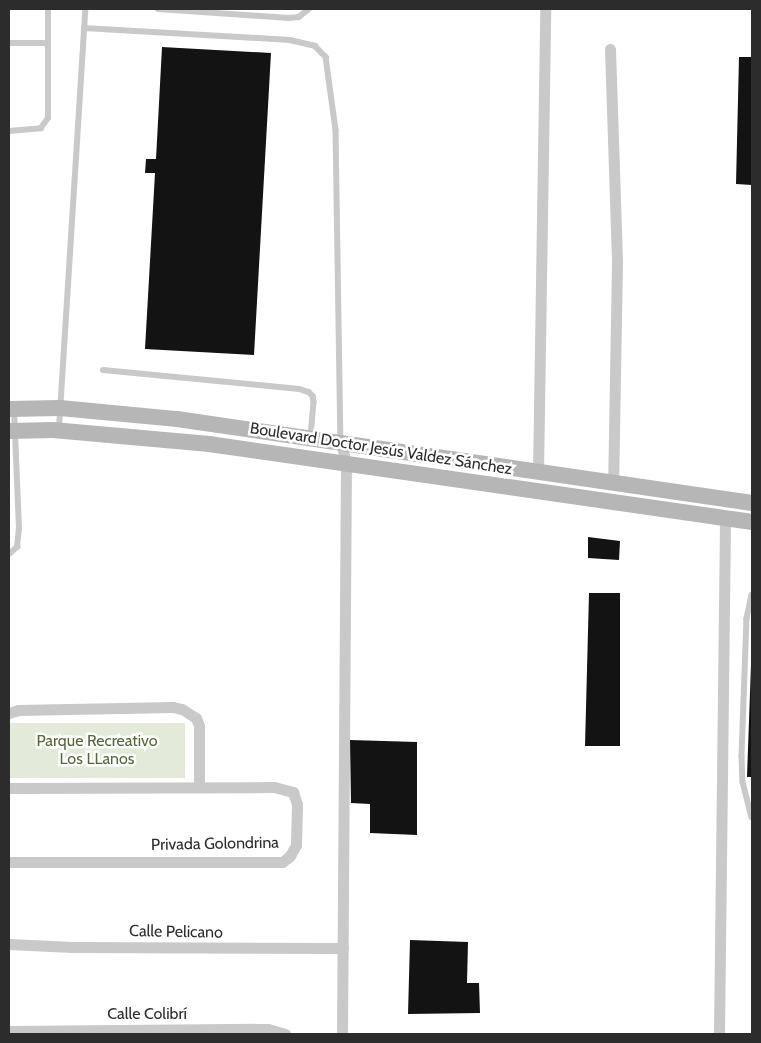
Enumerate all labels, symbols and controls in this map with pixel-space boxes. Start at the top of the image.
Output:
street label: Boulevard Doctor Jesús Valdez Sánchez [248,419,514,479]
park label: Parque Recreativo Los LLanos [36,731,158,769]
street label: Privada Golondrina [151,833,279,855]
street label: Calle Pelicano [129,922,223,942]
street label: Calle Colibrí [107,1004,187,1024]

